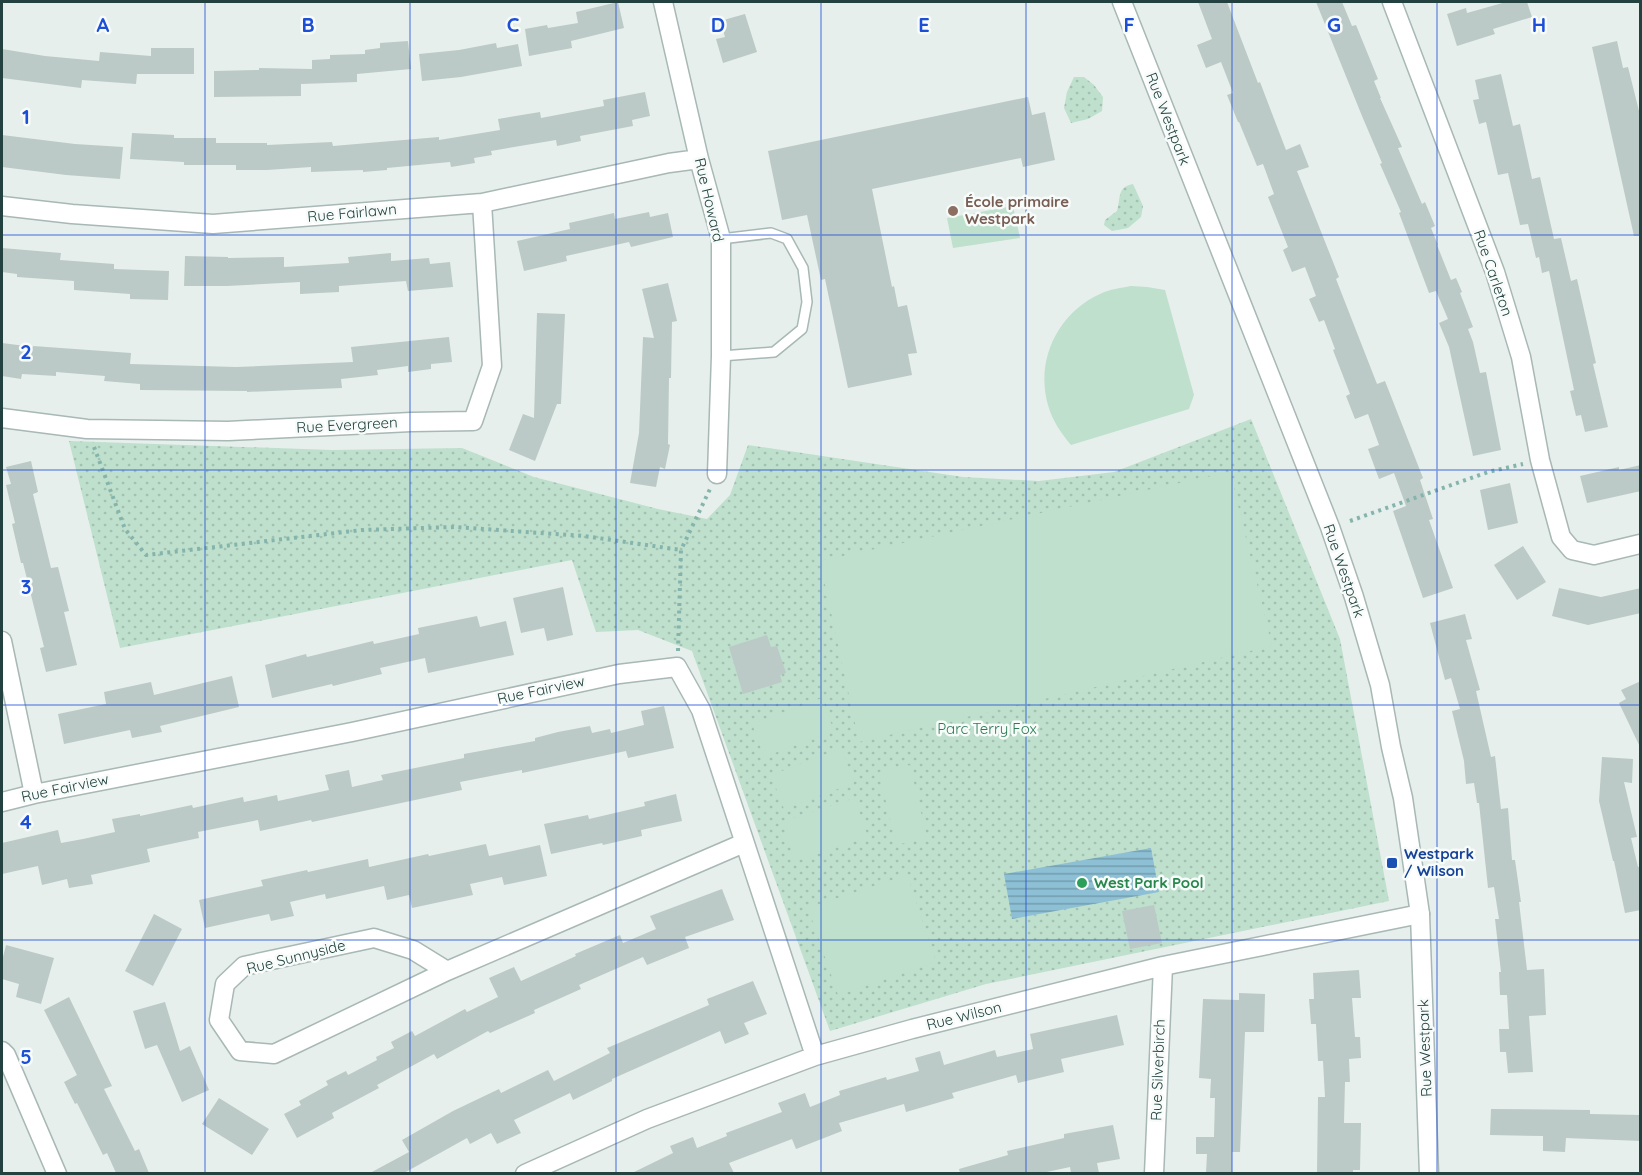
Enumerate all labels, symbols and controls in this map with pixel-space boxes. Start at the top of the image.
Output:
text: A [97,12,110,37]
text: B [301,12,315,37]
text: C [507,12,520,37]
text: D [711,12,725,37]
text: E [918,12,930,37]
text: F [1123,12,1135,37]
text: G [1327,12,1341,37]
text: H [1532,12,1546,37]
street label: Rue Westpark [1142,70,1195,168]
text: 1 [22,104,30,129]
street label: Rue Howard [691,156,728,244]
place label: École primaire Westpark [965,192,1069,228]
street label: Rue Fairlawn [306,199,397,226]
marker: École primaire Westpark [946,204,960,218]
street label: Rue Carleton [1470,227,1517,319]
text: 2 [20,339,32,364]
street label: Rue Evergreen [296,412,398,437]
street label: Rue Westpark [1320,521,1369,620]
text: 3 [21,574,31,599]
street label: Rue Fairview [495,671,586,708]
park label: Parc Terry Fox [937,719,1037,738]
street label: Rue Fairview [19,769,110,806]
text: 4 [20,809,32,834]
place label: Westpark / Wilson [1404,844,1474,880]
marker: Westpark / Wilson [1385,856,1399,870]
place label: West Park Pool [1094,873,1204,892]
marker: West Park Pool [1075,876,1089,890]
street label: Rue Sunnyside [244,935,347,978]
street label: Rue Wilson [924,997,1003,1034]
street label: Rue Westpark [1413,999,1436,1097]
street label: Rue Silverbirch [1146,1019,1169,1121]
text: 5 [20,1044,32,1069]

